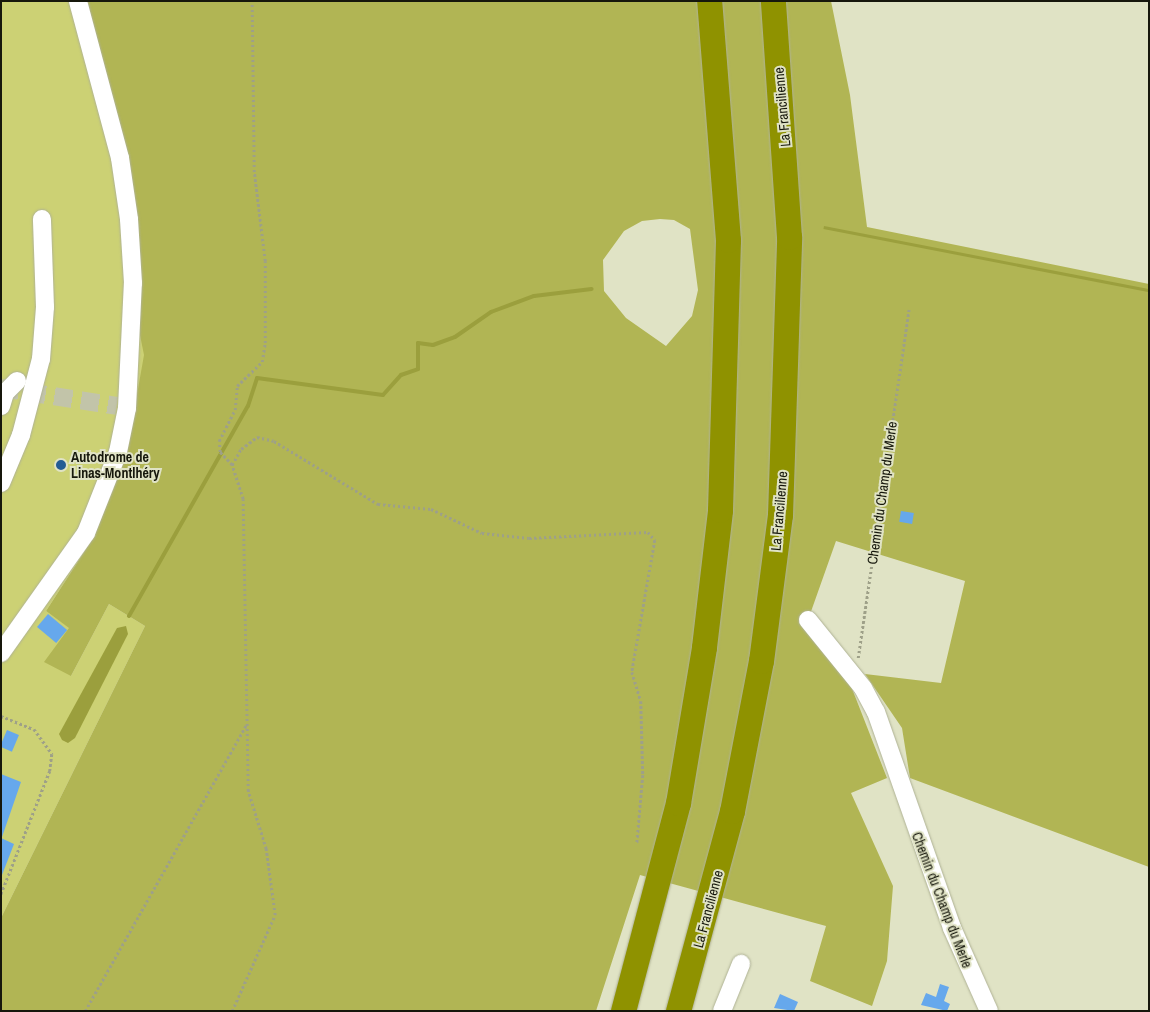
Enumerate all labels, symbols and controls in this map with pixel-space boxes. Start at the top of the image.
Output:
street label: La Francilienne [770,67,794,147]
street label: Chemin du Champ du Merle [864,420,900,566]
place label: Autodrome de Linas-Montlhéry [71,449,160,482]
marker: Autodrome de Linas-Montlhéry [55,459,67,471]
street label: La Francilienne [767,471,791,551]
street label: Chemin du Champ du Merle [908,830,976,970]
street label: La Francilienne [690,868,726,950]

